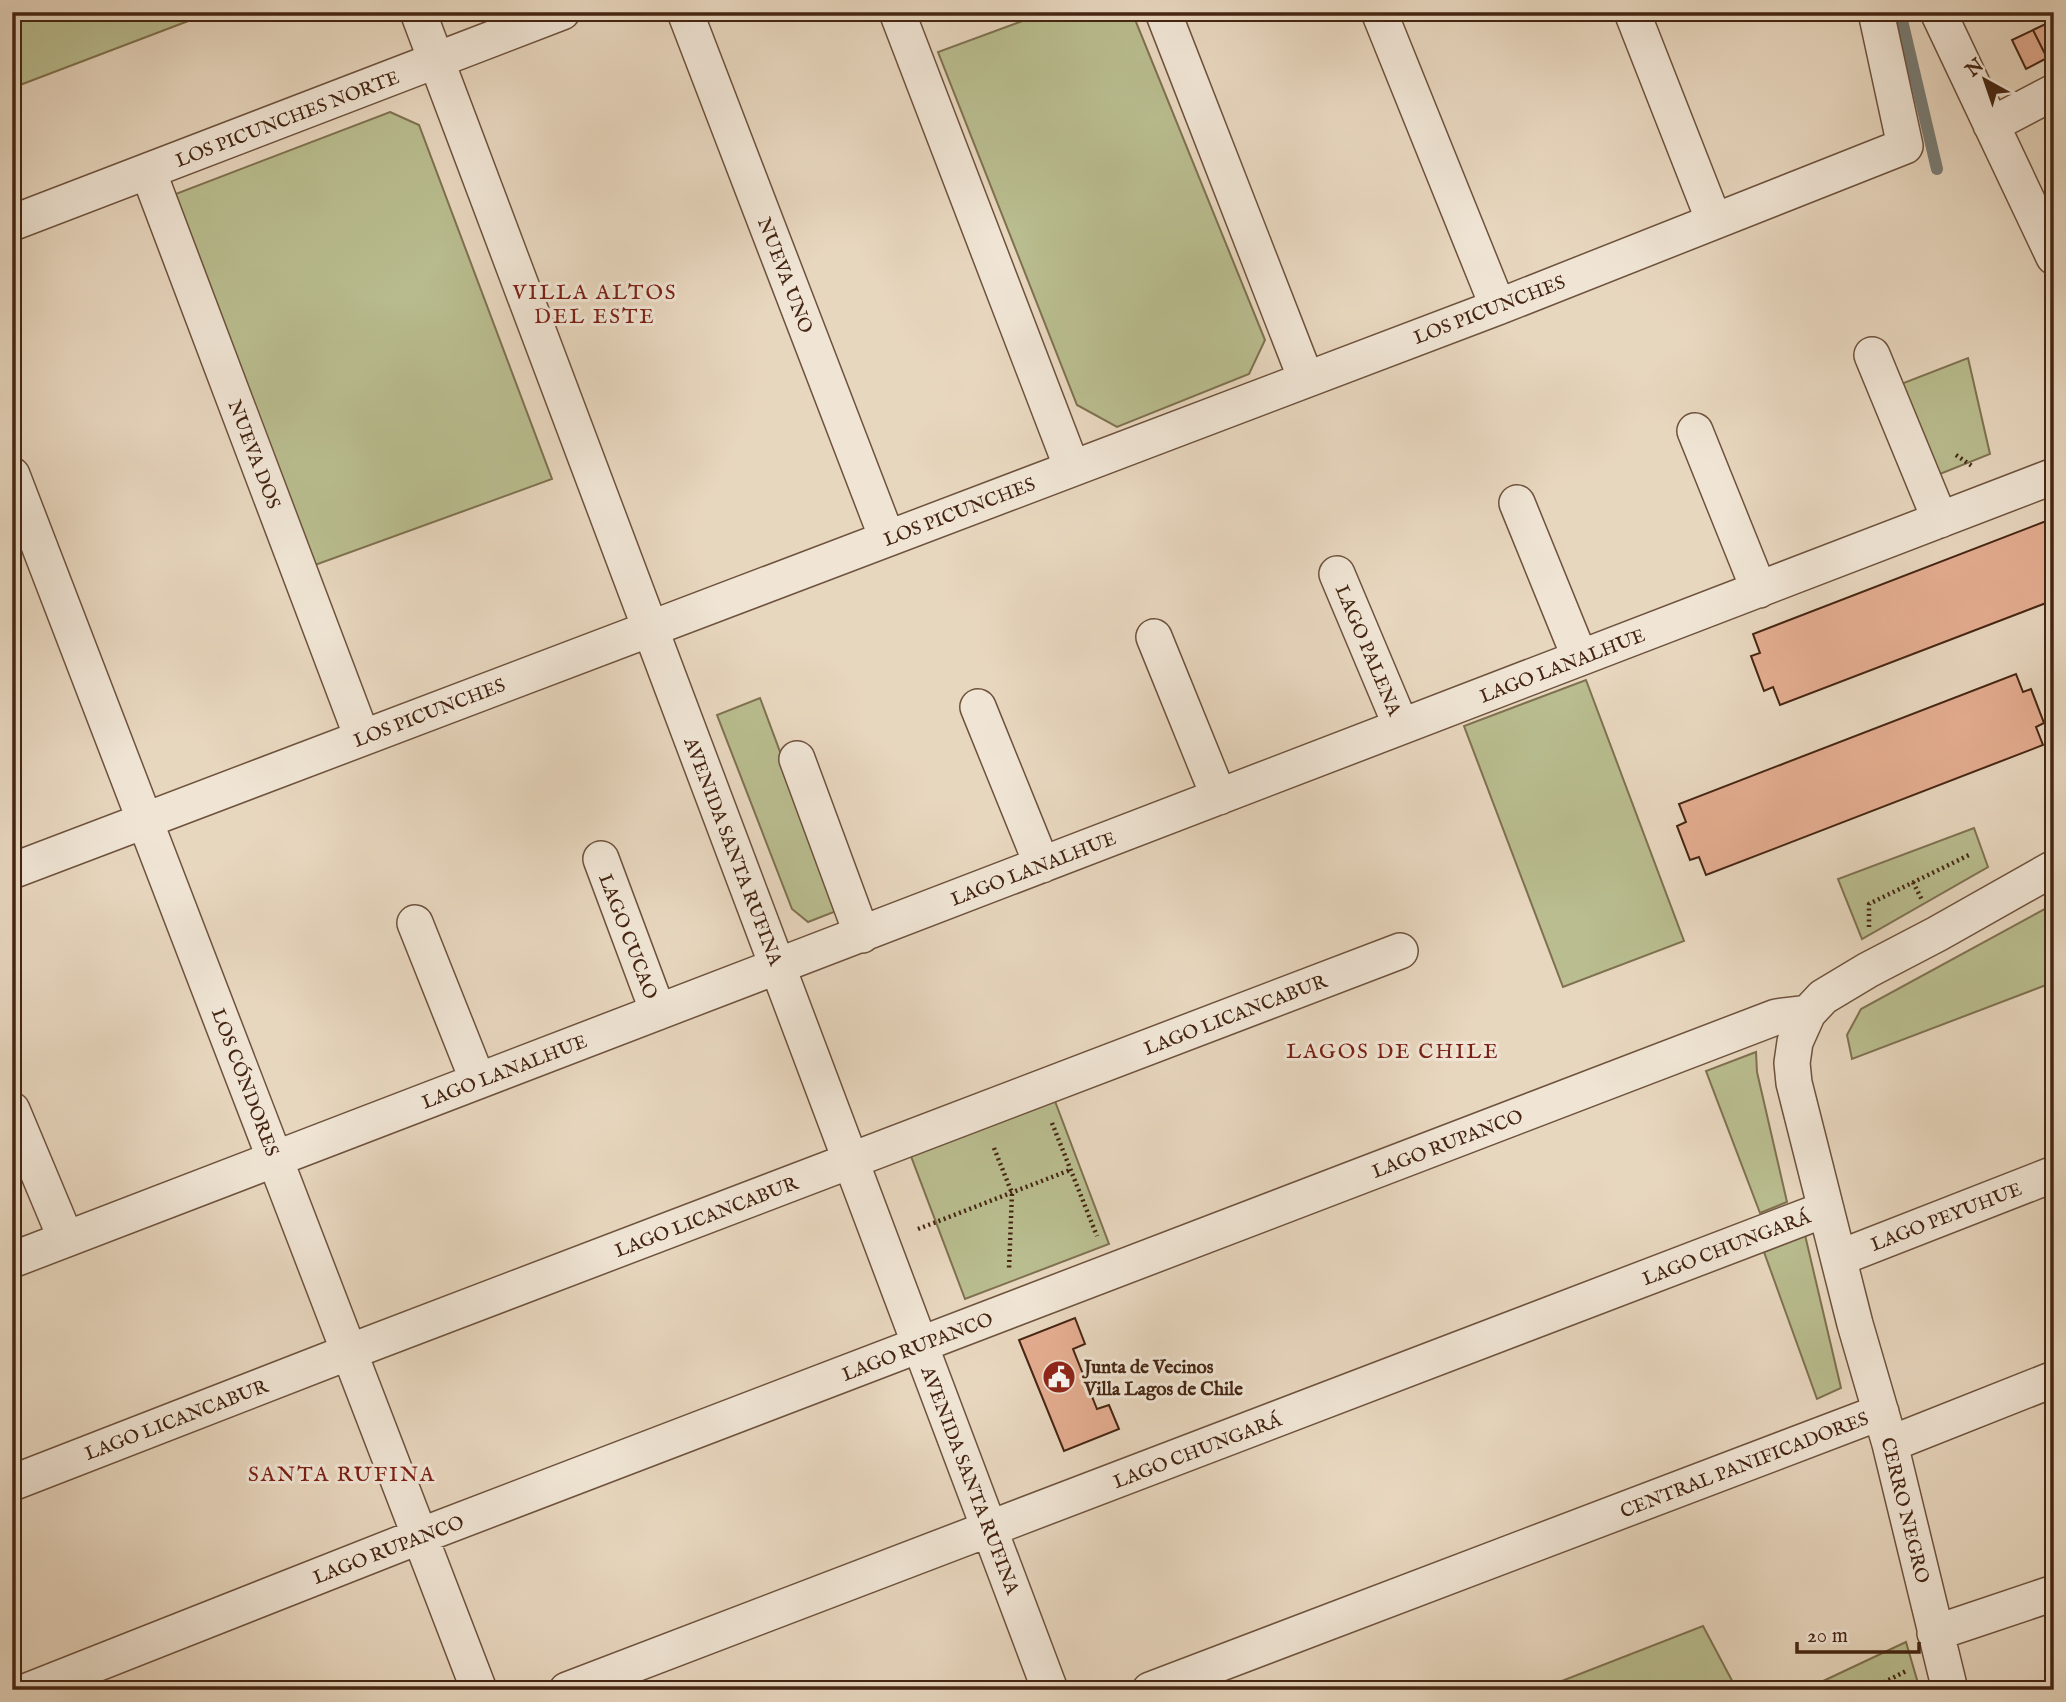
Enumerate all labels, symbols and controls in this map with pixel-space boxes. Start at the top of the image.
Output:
north arrow [1951,46,2021,116]
text: N [1961,54,1990,84]
street label: LOS PICUNCHES NORTE [172,66,403,174]
street label: NUEVA UNO [751,214,817,337]
street label: LOS PICUNCHES [1410,271,1569,351]
district label: VILLA ALTOS DEL ESTE [511,280,678,331]
street label: NUEVA DOS [221,397,285,513]
street label: LOS PICUNCHES [880,473,1039,553]
street label: LAGO PALENA [1329,582,1406,721]
street label: LAGO LANALHUE [1477,624,1649,709]
street label: LOS PICUNCHES [350,674,509,754]
street label: AVENIDA SANTA RUFINA [677,733,787,970]
street label: LAGO LANALHUE [948,827,1120,912]
street label: LAGO CUCAO [592,871,662,1003]
street label: LAGO LICANCABUR [1141,970,1331,1062]
street label: LOS CÓNDORES [205,1005,284,1160]
street label: LAGO LANALHUE [419,1030,591,1115]
district label: LAGOS DE CHILE [1286,1039,1500,1066]
street label: LAGO RUPANCO [1369,1105,1527,1185]
street label: LAGO LICANCABUR [612,1172,802,1264]
street label: LAGO PEYUHUE [1868,1178,2026,1258]
street label: LAGO CHUNGARÁ [1639,1204,1815,1292]
street label: LAGO RUPANCO [839,1308,997,1388]
place label: Junta de Vecinos Villa Lagos de Chile [1081,1356,1243,1402]
public building icon: Junta de Vecinos Villa Lagos de Chile [1040,1358,1078,1396]
street label: AVENIDA SANTA RUFINA [914,1362,1024,1599]
street label: LAGO LICANCABUR [82,1375,272,1467]
street label: LAGO CHUNGARÁ [1110,1407,1286,1495]
street label: CENTRAL PANIFICADORES [1617,1407,1872,1524]
street label: CERRO NEGRO [1874,1435,1934,1586]
district label: SANTA RUFINA [248,1462,436,1489]
street label: LAGO RUPANCO [310,1511,468,1591]
scale bar [1797,1611,1919,1655]
text: 20 m [1807,1623,1848,1650]

